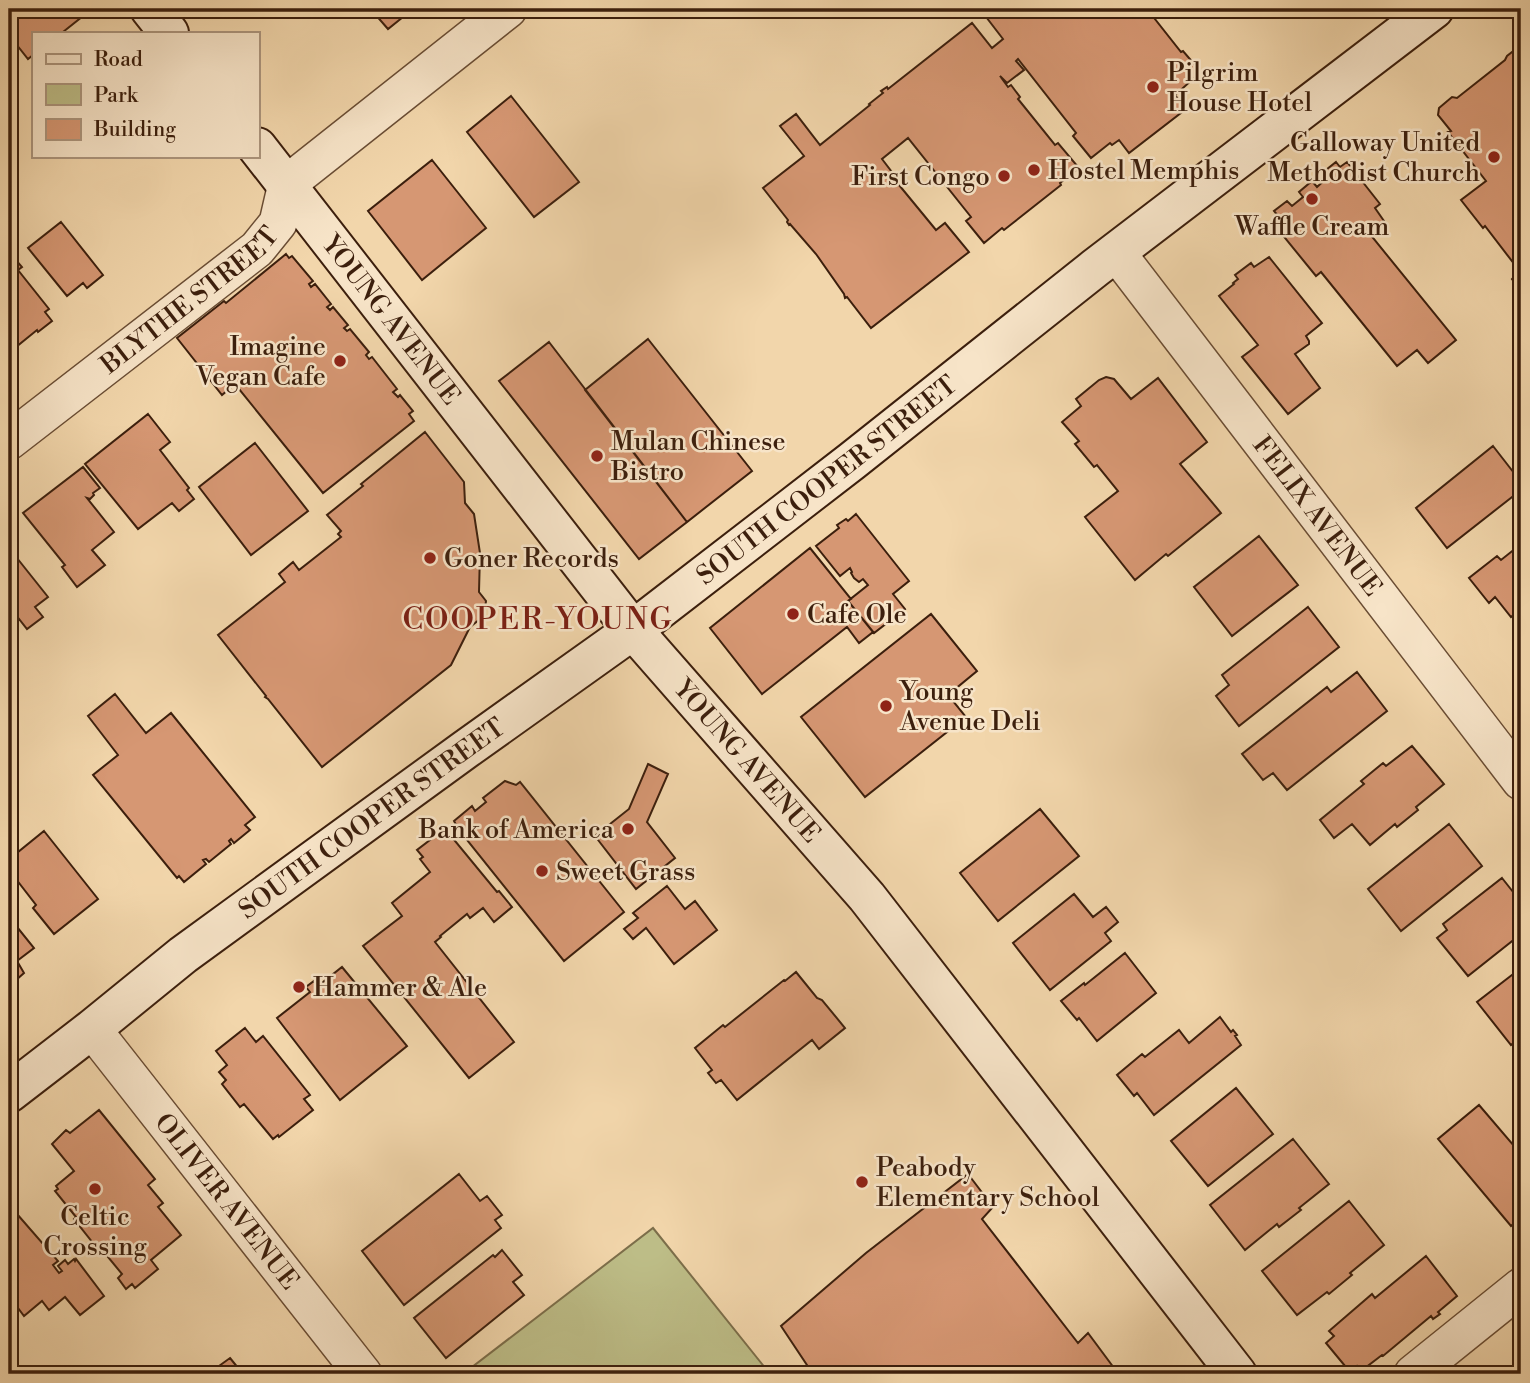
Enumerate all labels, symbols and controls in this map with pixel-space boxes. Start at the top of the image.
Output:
legend [32,32,259,158]
text: Road [94,47,143,73]
place label: Pilgrim House Hotel [1167,57,1312,119]
marker: Pilgrim House Hotel [1145,79,1161,95]
text: Park [94,83,139,109]
text: Building [93,117,176,143]
place label: Galloway United Methodist Church [1267,127,1480,189]
marker: Galloway United Methodist Church [1486,149,1502,165]
place label: Hostel Memphis [1048,155,1240,187]
place label: First Congo [851,161,990,193]
marker: Hostel Memphis [1026,162,1042,178]
marker: First Congo [996,168,1012,184]
marker: Waffle Cream [1304,191,1320,207]
place label: Waffle Cream [1234,211,1389,243]
street label: BLYTHE STREET [94,220,286,382]
street label: YOUNG AVENUE [313,228,467,412]
place label: Imagine Vegan Cafe [195,331,326,393]
marker: Imagine Vegan Cafe [332,353,348,369]
street label: SOUTH COOPER STREET [690,369,964,592]
place label: Mulan Chinese Bistro [610,426,786,488]
street label: FELIX AVENUE [1246,430,1388,603]
marker: Mulan Chinese Bistro [589,448,605,464]
place label: Goner Records [444,543,619,575]
marker: Goner Records [422,550,438,566]
place label: Cafe Ole [807,599,907,631]
district label: COOPER-YOUNG [403,601,674,639]
marker: Cafe Ole [785,606,801,622]
street label: YOUNG AVENUE [665,672,827,850]
place label: Young Avenue Deli [898,676,1041,738]
marker: Young Avenue Deli [878,698,894,714]
street label: SOUTH COOPER STREET [233,711,511,926]
place label: Bank of America [418,814,615,846]
marker: Bank of America [620,821,636,837]
place label: Sweet Grass [556,856,695,888]
marker: Sweet Grass [534,863,550,879]
place label: Hammer & Ale [313,972,487,1004]
marker: Hammer & Ale [291,979,307,995]
street label: OLIVER AVENUE [147,1107,306,1296]
place label: Peabody Elementary School [876,1152,1100,1214]
marker: Peabody Elementary School [854,1174,870,1190]
marker: Celtic Crossing [87,1181,103,1197]
place label: Celtic Crossing [43,1201,147,1263]

